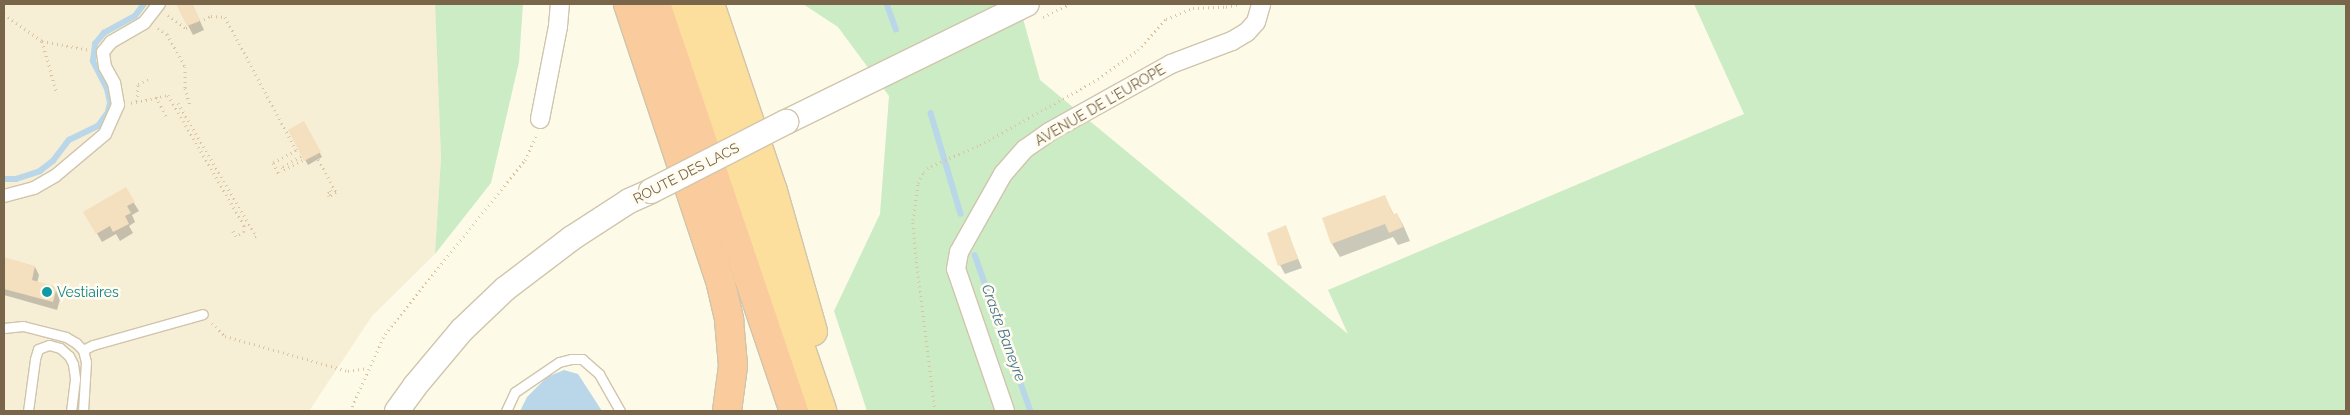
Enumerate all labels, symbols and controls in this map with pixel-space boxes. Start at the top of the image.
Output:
street label: AVENUE DE L'EUROPE [1032,61,1168,149]
street label: ROUTE DES LACS [630,139,742,207]
water label: Craste Baneyre [977,282,1029,384]
place label: Vestiaires [57,284,119,300]
marker: Vestiaires [41,286,53,298]

